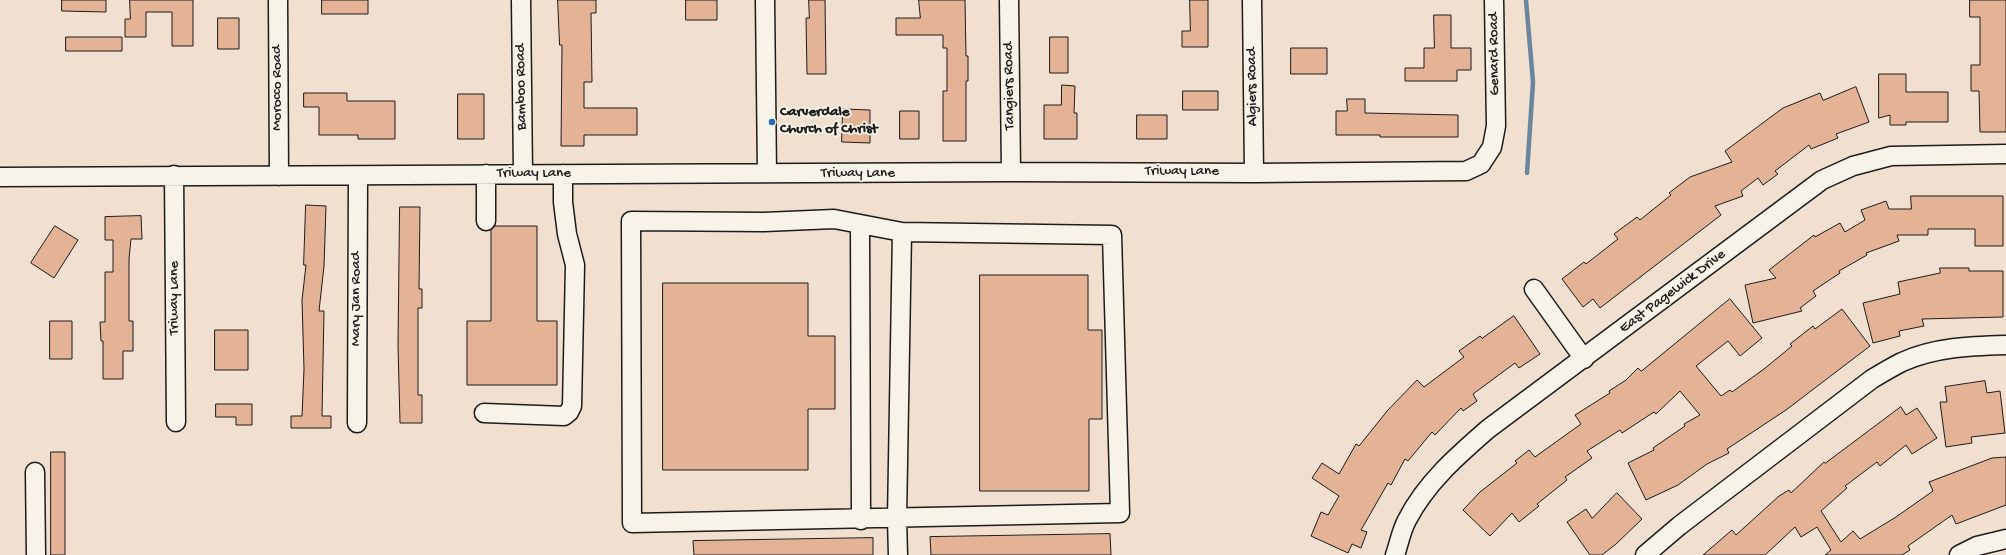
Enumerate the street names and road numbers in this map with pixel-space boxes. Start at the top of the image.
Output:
street label: Genard Road [1485,12,1505,96]
street label: Tangiers Road [1000,42,1020,130]
street label: Bamboo Road [512,44,532,130]
street label: Morocco Road [269,45,287,131]
street label: Algiers Road [1243,47,1263,127]
street label: Triway Lane [1145,163,1219,181]
street label: Triway Lane [497,165,571,183]
street label: Triway Lane [821,165,895,183]
street label: East Pagewick Drive [1616,246,1730,338]
street label: Mary Jan Road [348,252,366,346]
street label: Triway Lane [166,261,184,335]

